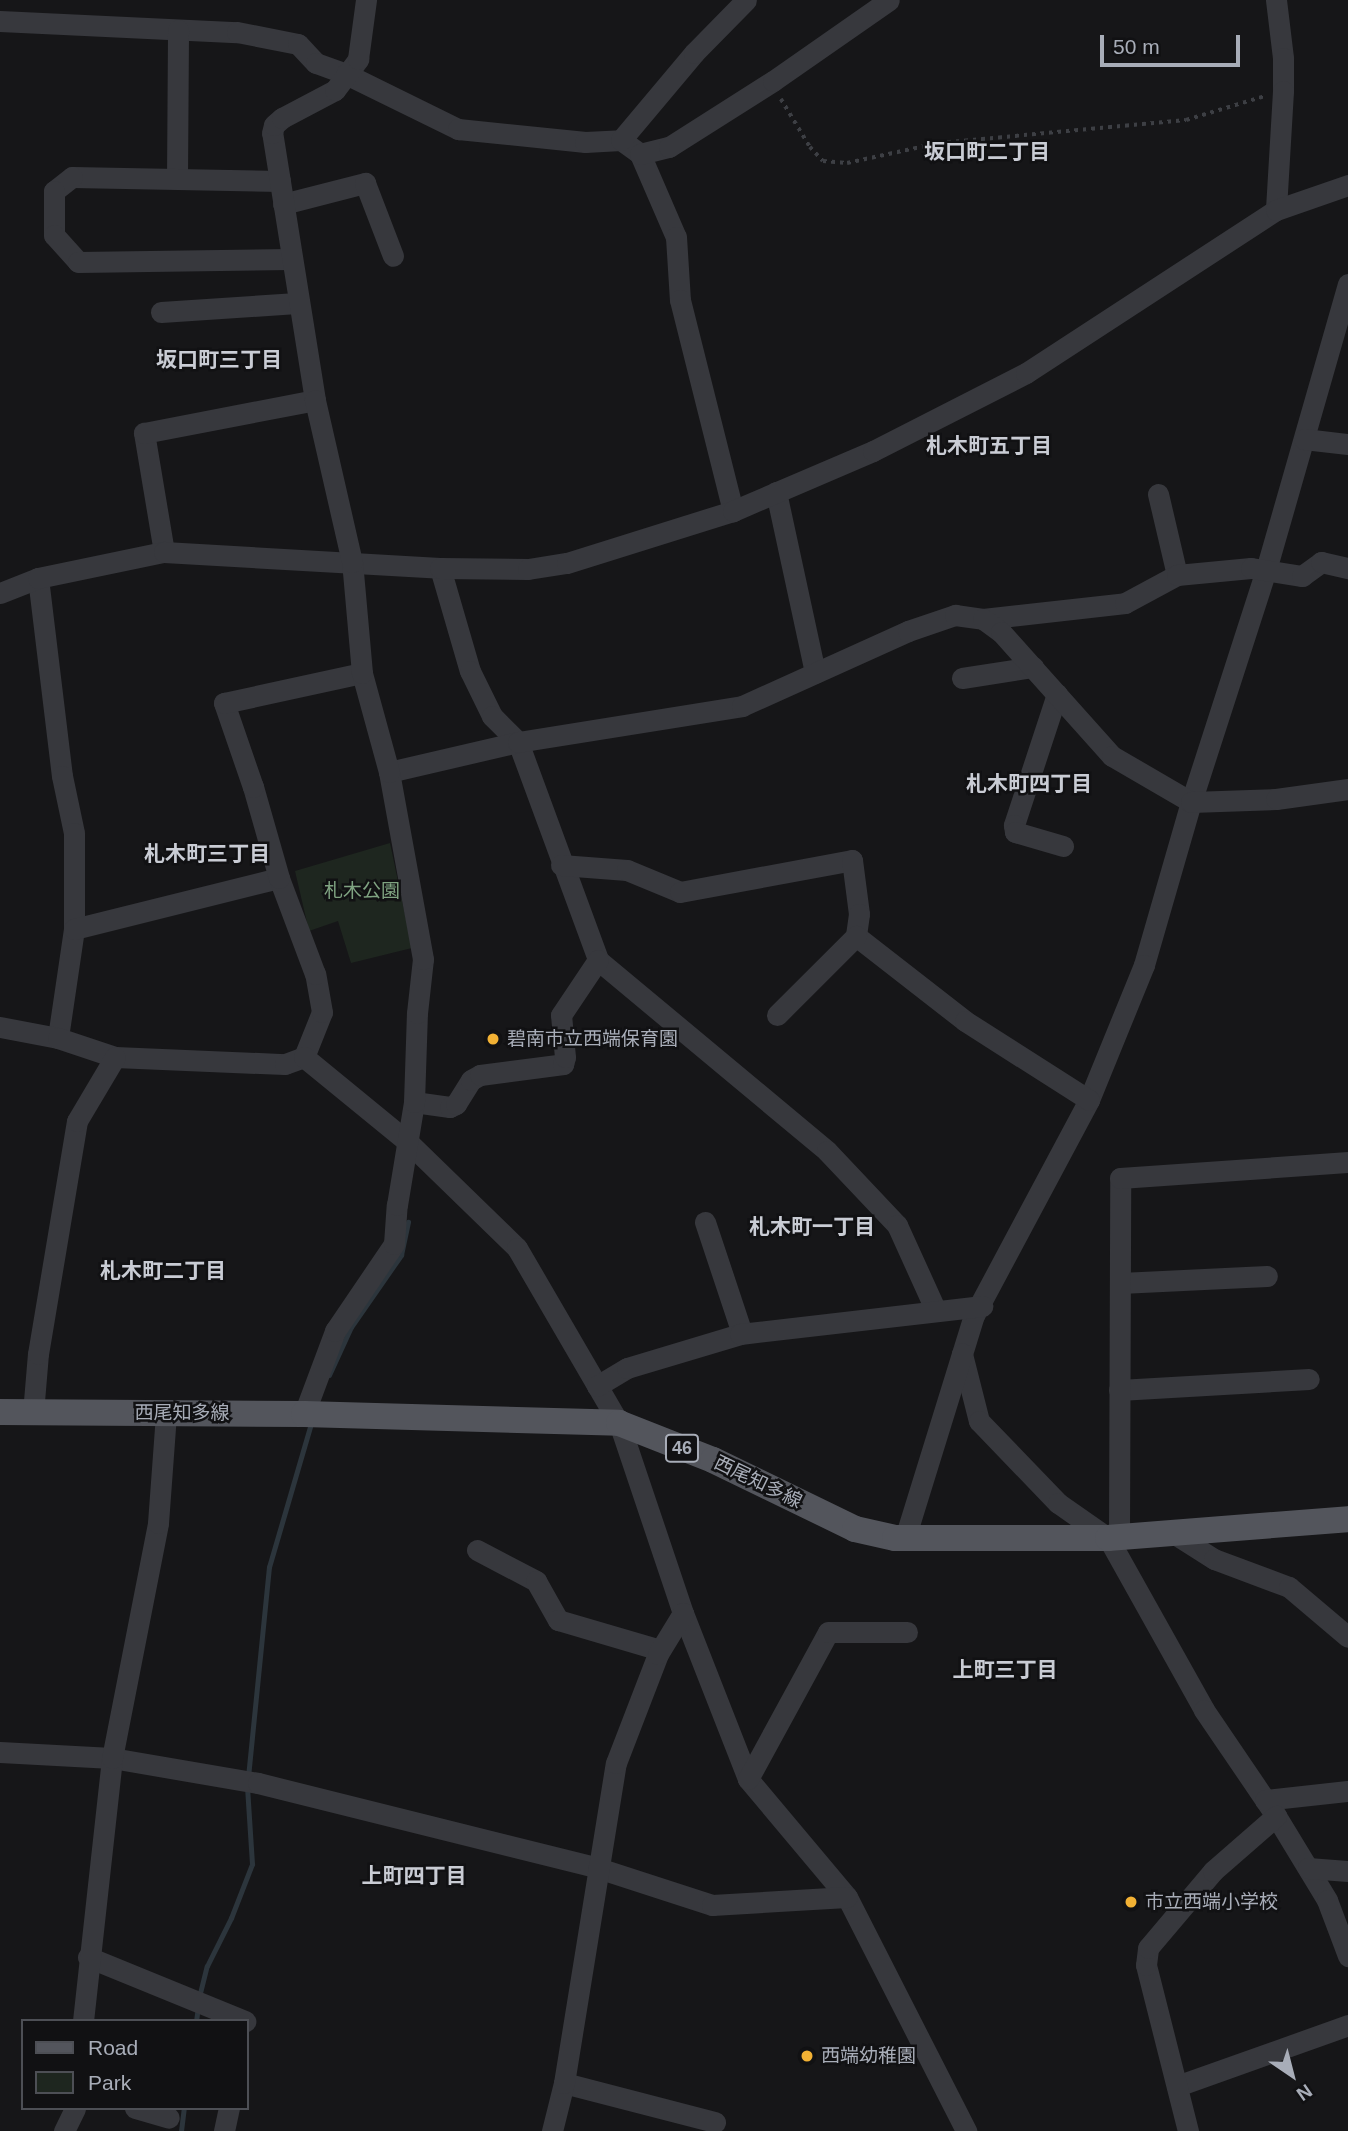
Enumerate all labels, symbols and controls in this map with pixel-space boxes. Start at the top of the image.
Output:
scale bar [1103,21,1243,65]
text: 50 m [1113,35,1160,58]
district label: 坂口町二丁目 [924,139,1050,165]
district label: 坂口町三丁目 [156,347,282,373]
district label: 札木町五丁目 [926,433,1052,459]
district label: 札木町四丁目 [966,771,1092,797]
district label: 札木町三丁目 [144,841,270,867]
park label: 札木公園 [324,880,400,902]
place label: 碧南市立西端保育園 [507,1028,678,1050]
marker: 碧南市立西端保育園 [485,1031,501,1047]
district label: 札木町一丁目 [749,1214,875,1240]
district label: 札木町二丁目 [100,1258,226,1284]
street label: 西尾知多線 [135,1402,229,1424]
road number: 46 [664,1434,700,1462]
street label: 西尾知多線 [710,1451,806,1513]
district label: 上町三丁目 [953,1657,1057,1683]
district label: 上町四丁目 [362,1863,466,1889]
place label: 市立西端小学校 [1145,1891,1278,1913]
marker: 市立西端小学校 [1123,1894,1139,1910]
legend [21,2019,248,2110]
text: Road [88,2036,138,2059]
north arrow [1257,2040,1327,2110]
place label: 西端幼稚園 [821,2045,916,2067]
marker: 西端幼稚園 [799,2048,815,2064]
text: Park [88,2071,131,2094]
text: N [1293,2080,1316,2105]

